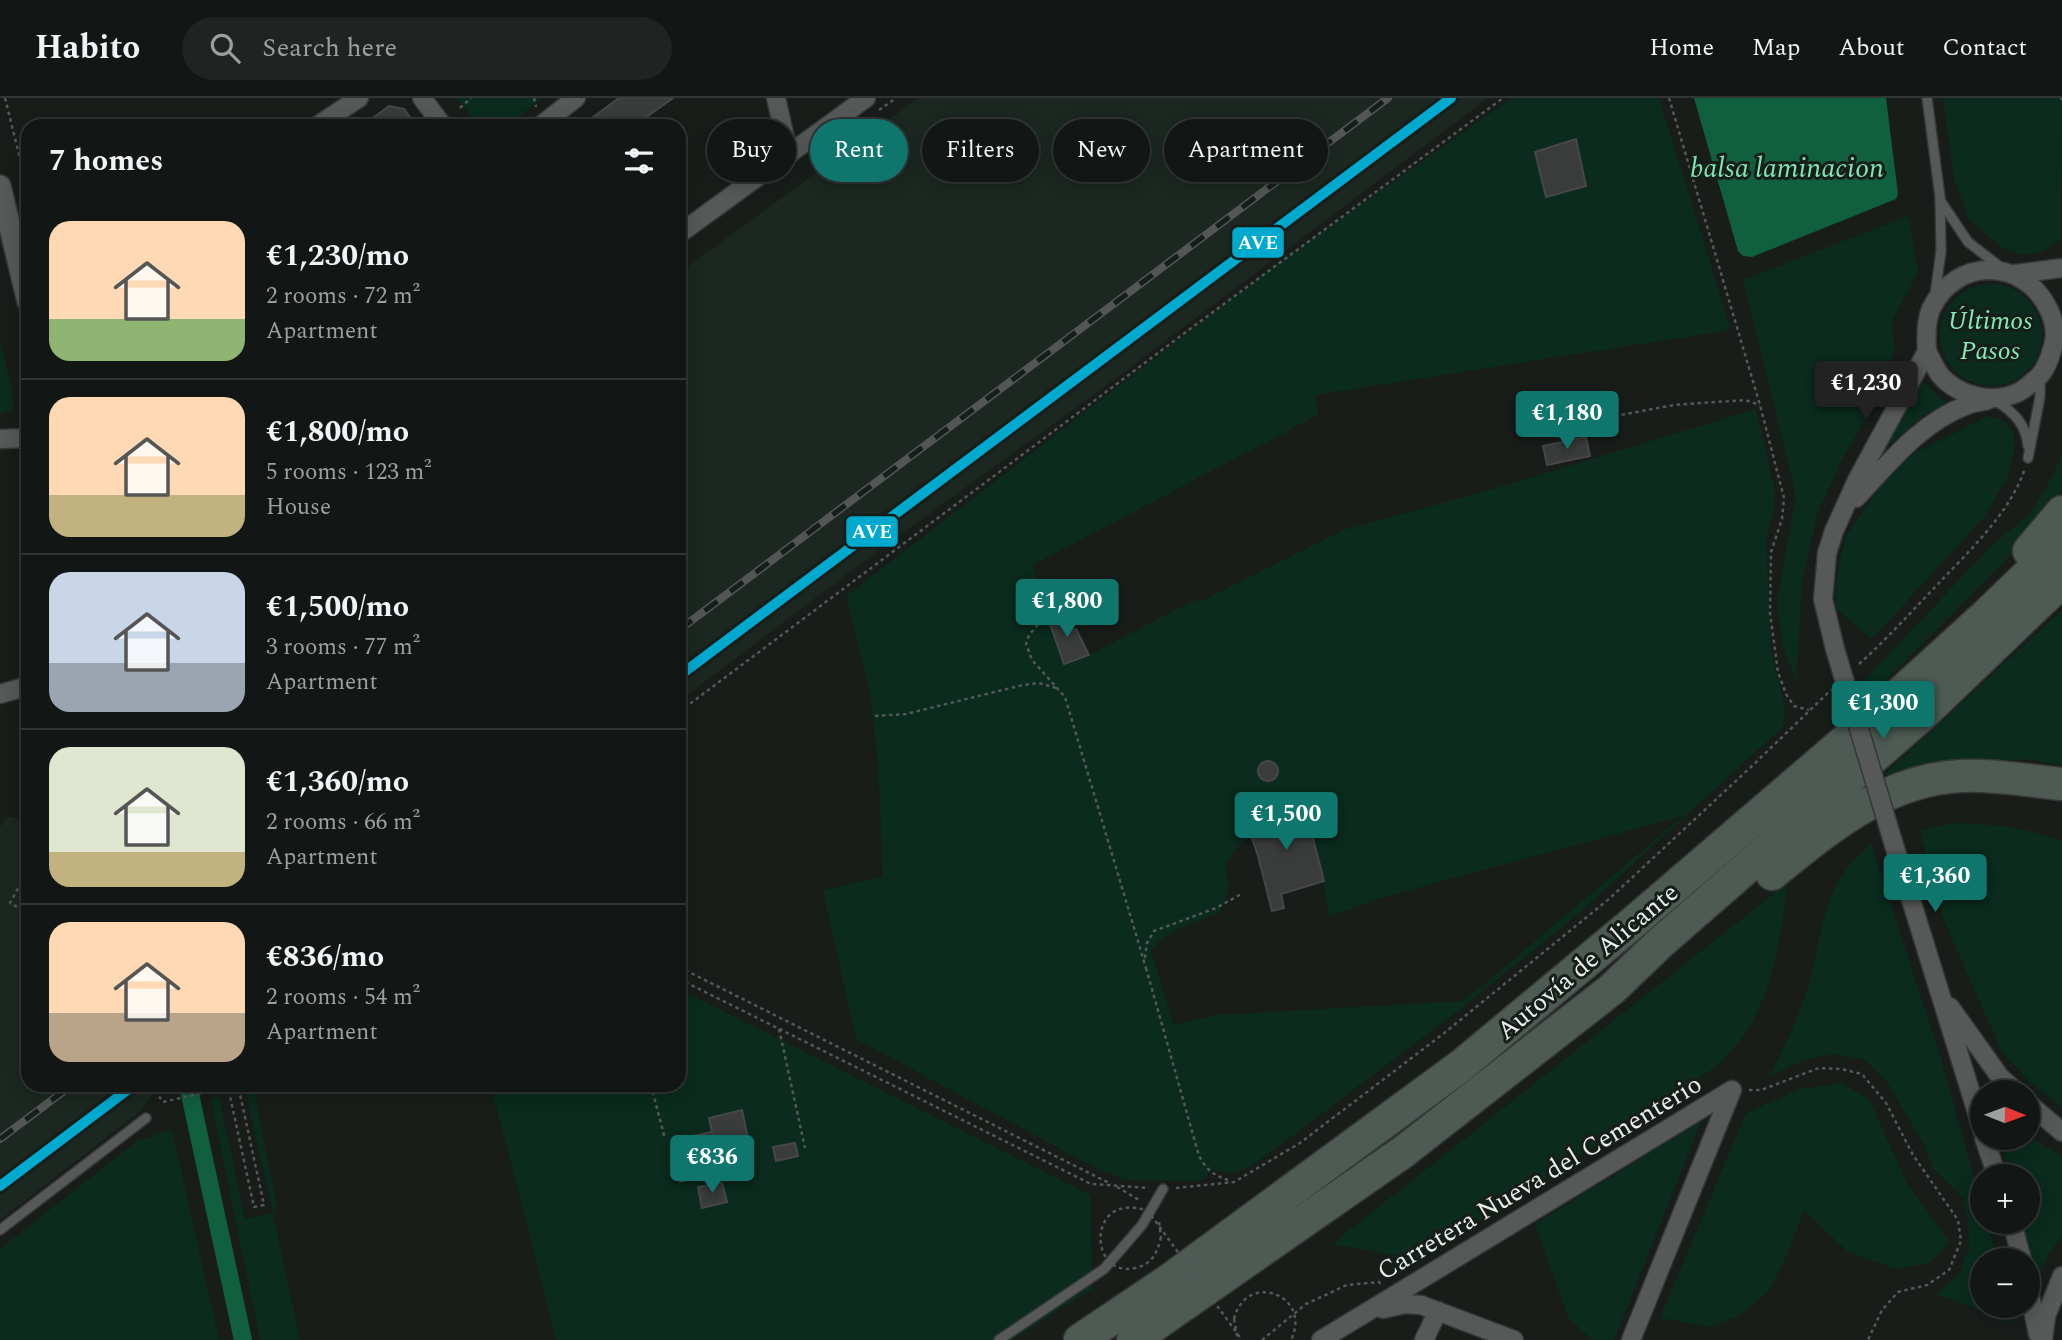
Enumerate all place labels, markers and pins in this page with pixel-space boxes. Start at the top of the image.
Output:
pin: €1,230 [1809,362,1923,421]
pin: €1,180 [1510,392,1624,451]
pin: €1,800 [1010,580,1124,639]
pin: €1,300 [1826,682,1940,741]
pin: €1,500 [1229,792,1343,852]
pin: €1,360 [1878,854,1992,914]
pin: €836 [671,1136,753,1195]

